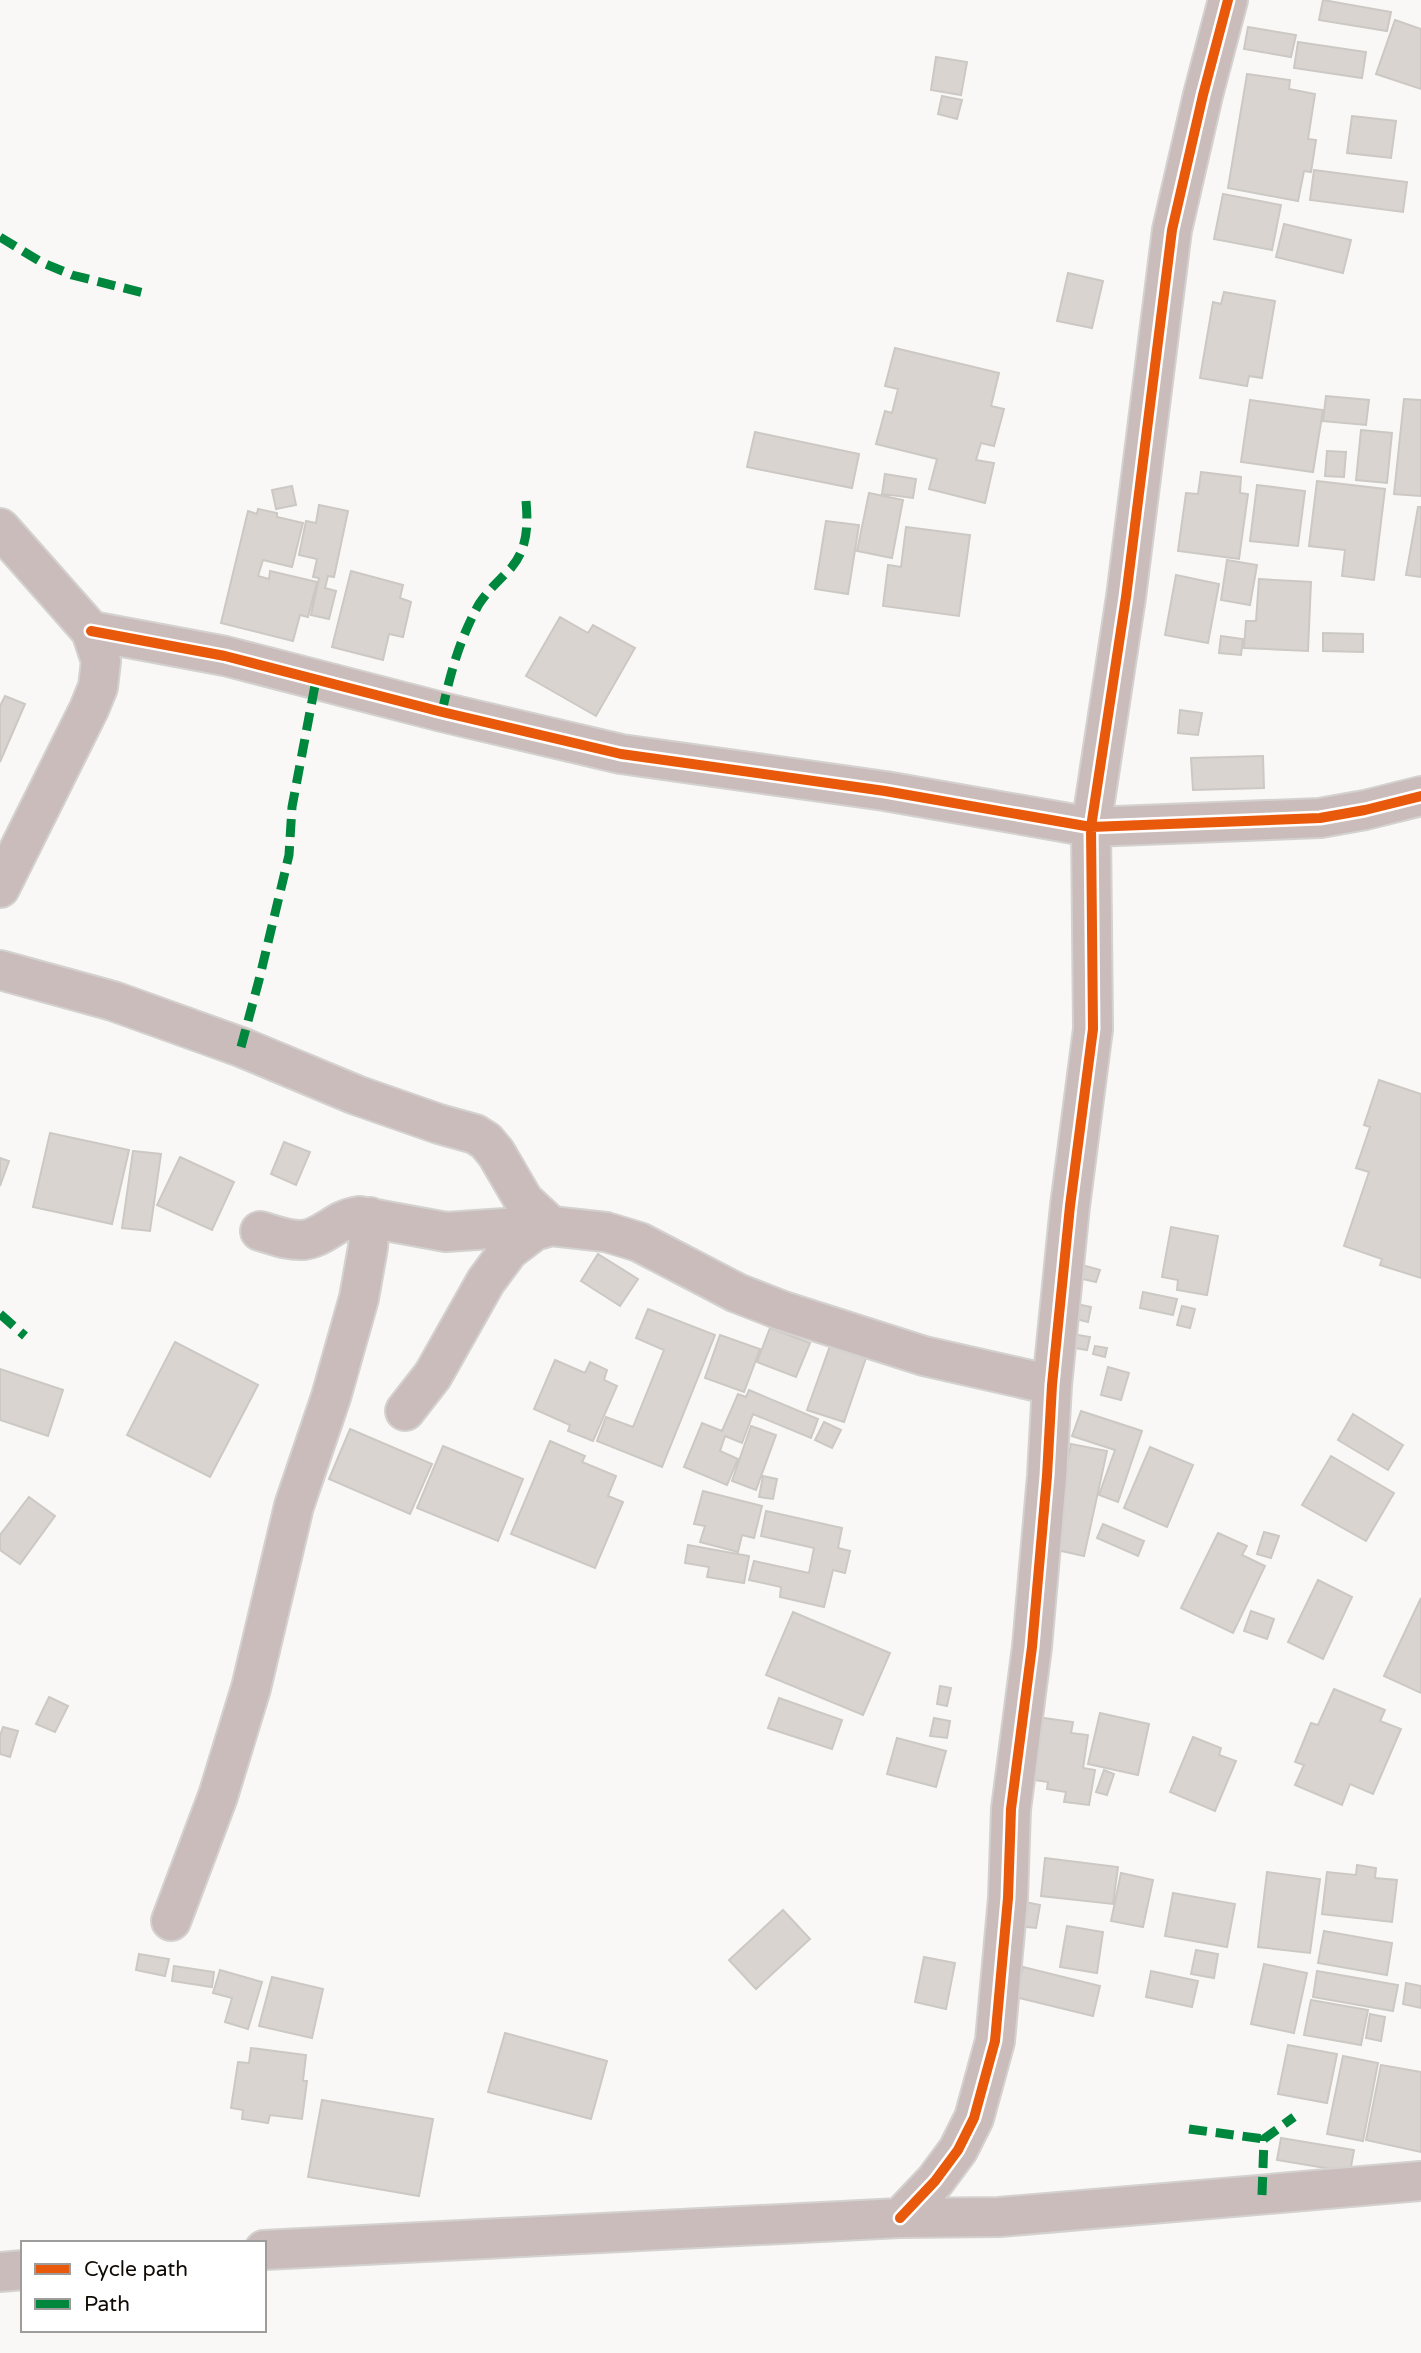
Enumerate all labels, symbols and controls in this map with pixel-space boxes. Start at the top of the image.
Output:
legend [21,2241,266,2332]
text: Cycle path [84,2257,188,2282]
text: Path [84,2292,130,2317]

